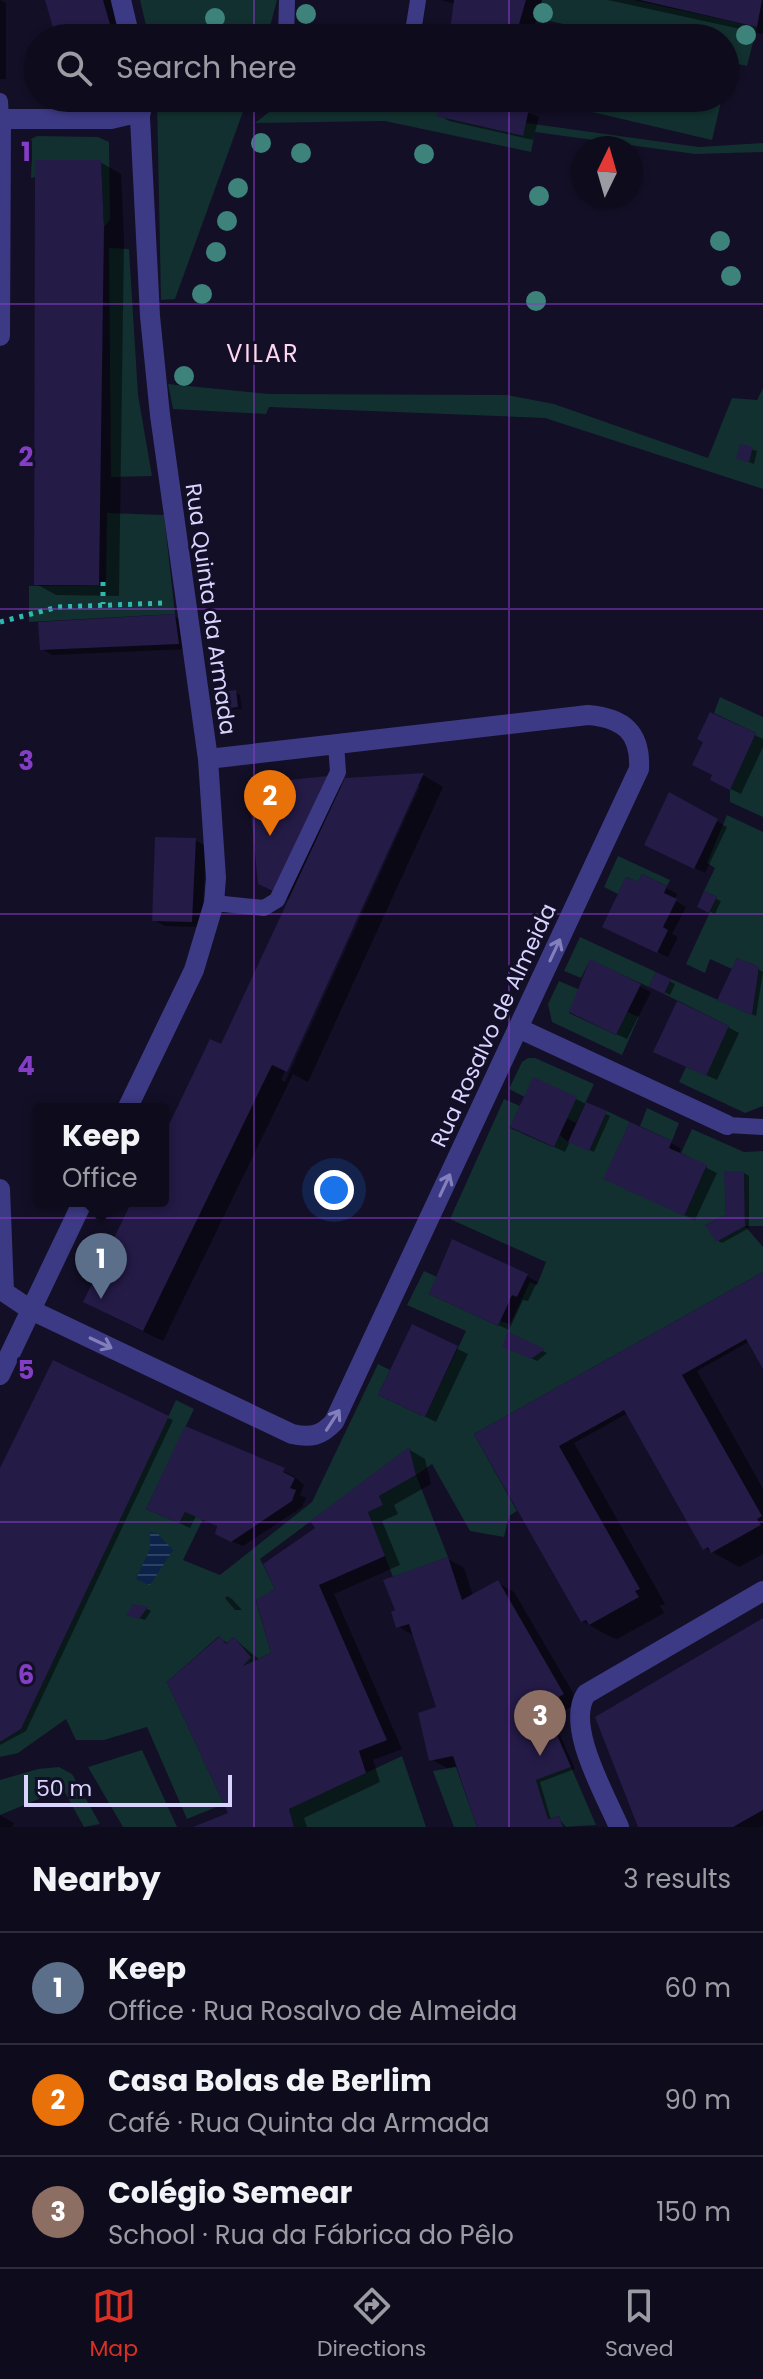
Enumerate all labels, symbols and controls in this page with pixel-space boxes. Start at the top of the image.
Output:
search box [24,24,739,112]
icon: search [52,46,96,90]
text: Search here [116,46,297,89]
text: 1 [21,134,31,170]
north arrow [571,136,643,208]
district label: VILAR [226,337,300,370]
text: 2 [19,439,34,475]
street label: Rua Quinta da Armada [177,481,244,737]
text: 3 [18,743,34,779]
pin: 2 [244,770,296,836]
street label: Rua Rosalvo de Almeida [423,898,564,1152]
one-way arrow [548,938,563,962]
text: 4 [17,1048,35,1084]
popup [33,1103,169,1207]
text: Keep [62,1114,140,1157]
text: Office [62,1160,138,1196]
your location [314,1170,354,1210]
one-way arrow [438,1174,453,1198]
pin: 1 [75,1233,127,1299]
one-way arrow [89,1336,113,1351]
text: 5 [18,1352,34,1388]
one-way arrow [325,1409,342,1431]
text: 6 [18,1657,34,1693]
pin: 3 [514,1690,566,1756]
scale bar [24,1771,232,1807]
text: 50 m [36,1773,92,1804]
text: Nearby [32,1855,161,1903]
text: 3 results [623,1861,731,1897]
text: Keep [108,1947,186,1990]
text: 1 [53,1970,63,2006]
text: 60 m [664,1970,731,2006]
text: Office · Rua Rosalvo de Almeida [108,1993,517,2029]
text: Casa Bolas de Berlim [108,2059,432,2102]
text: 2 [51,2082,65,2118]
text: 90 m [665,2082,731,2118]
text: Café · Rua Quinta da Armada [108,2105,490,2141]
text: Colégio Semear [108,2171,352,2214]
text: 3 [50,2194,66,2230]
text: 150 m [656,2194,731,2230]
text: School · Rua da Fábrica do Pêlo [108,2217,514,2253]
tab: Map [89,2284,138,2365]
tab: Directions [317,2284,426,2365]
tab: Saved [605,2284,674,2365]

